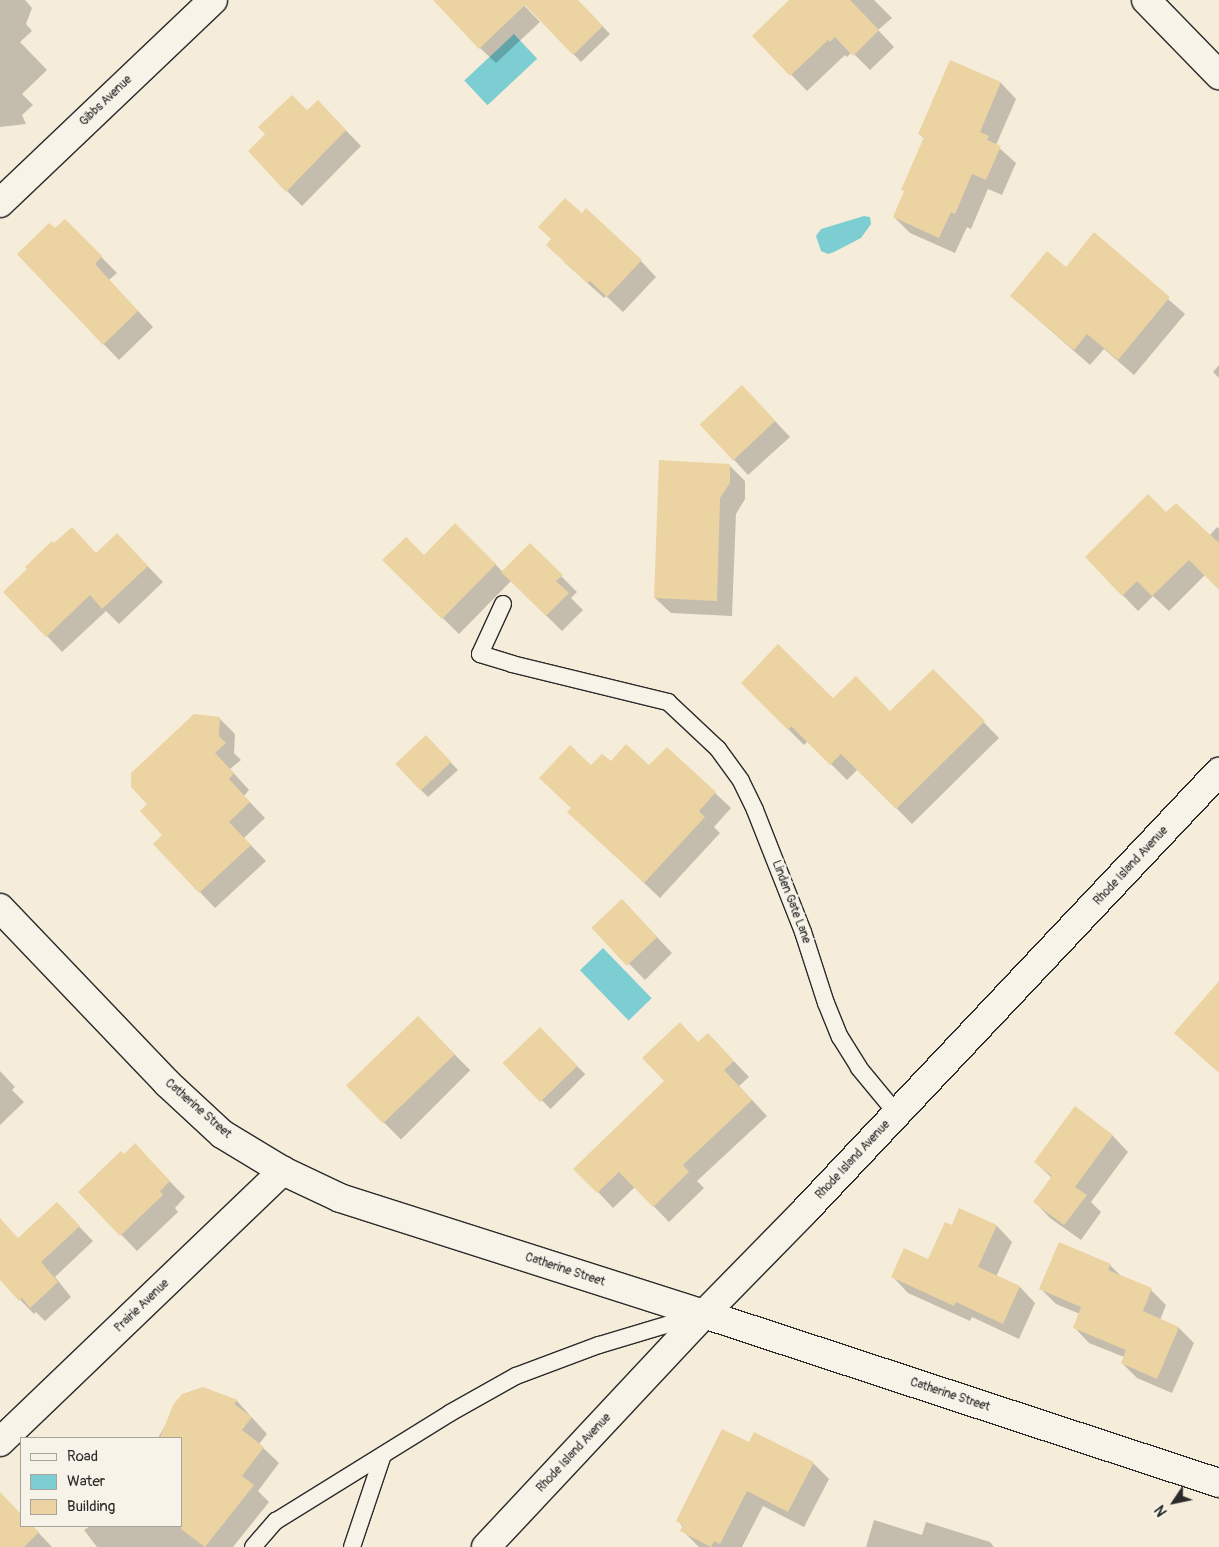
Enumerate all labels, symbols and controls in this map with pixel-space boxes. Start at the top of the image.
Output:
street label: Gibbs Avenue [77,73,135,129]
street label: Rhode Island Avenue [1091,824,1171,908]
street label: Linden Gate Lane [769,858,813,946]
street label: Catherine Street [162,1076,234,1142]
street label: Rhode Island Avenue [813,1118,893,1202]
street label: Catherine Street [523,1250,607,1290]
street label: Prairie Avenue [112,1276,172,1336]
street label: Catherine Street [908,1375,992,1415]
street label: Rhode Island Avenue [534,1411,614,1495]
legend [20,1437,182,1527]
text: Road [67,1447,98,1466]
text: Water [67,1472,105,1491]
north arrow [1149,1477,1199,1527]
text: Building [67,1497,115,1516]
text: N [1151,1502,1171,1519]

